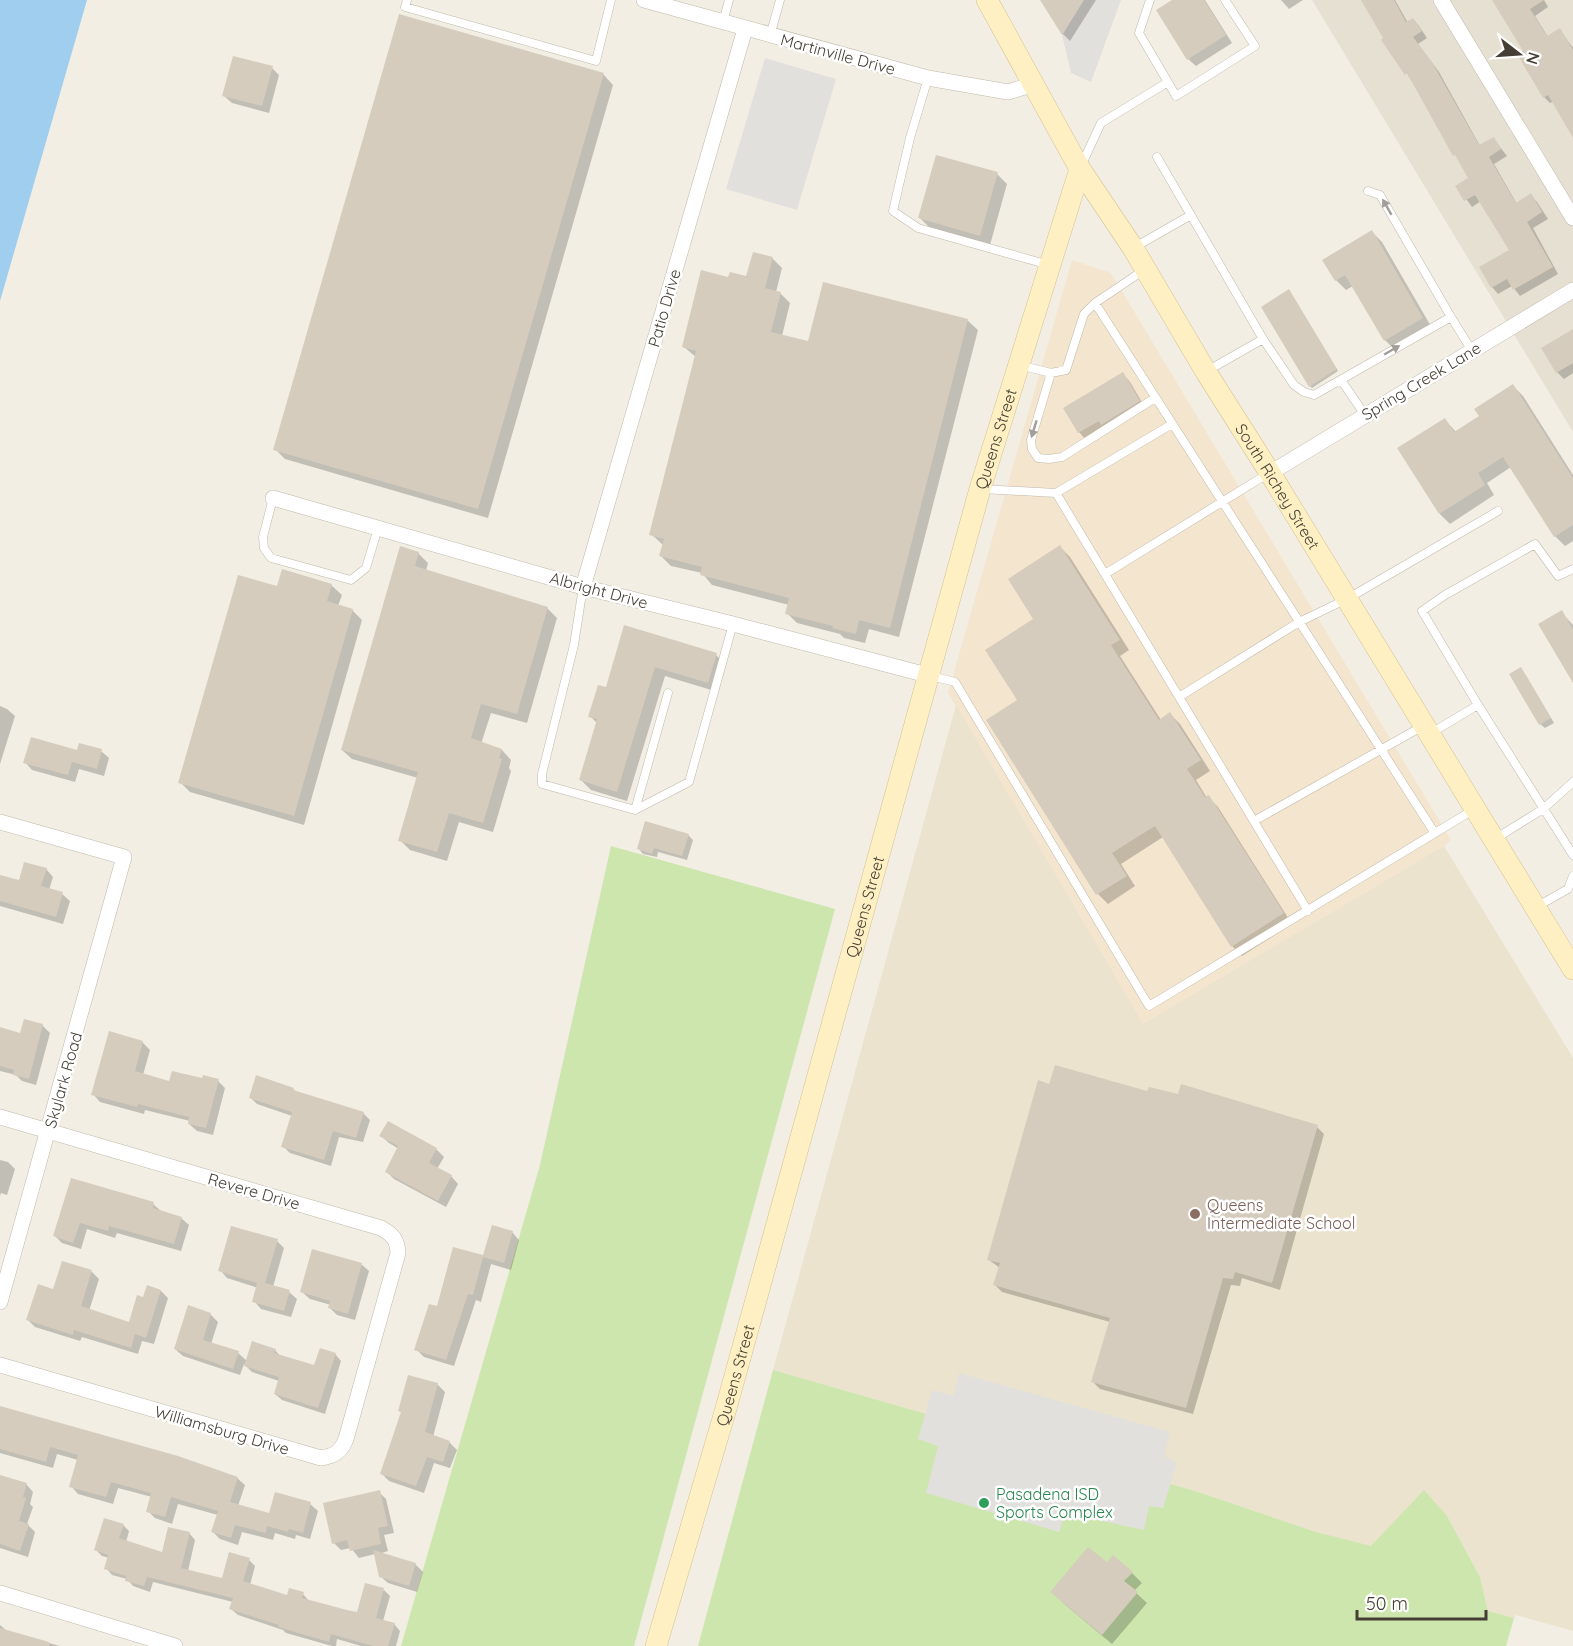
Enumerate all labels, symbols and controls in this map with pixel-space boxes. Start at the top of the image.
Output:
north arrow [1489,24,1549,84]
street label: Martinville Drive [778,29,898,79]
text: N [1522,50,1545,67]
one-way arrow [1382,198,1392,215]
street label: Patio Drive [643,267,685,349]
street label: Spring Creek Lane [1358,337,1484,425]
one-way arrow [1384,345,1400,356]
street label: Queens Street [971,386,1021,492]
one-way arrow [1029,420,1038,438]
street label: South Richey Street [1231,420,1324,553]
street label: Albright Drive [548,567,650,613]
street label: Queens Street [841,854,888,960]
street label: Skylark Road [40,1030,86,1130]
street label: Revere Drive [206,1168,302,1214]
place label: Queens Intermediate School [1207,1195,1355,1233]
marker: Queens Intermediate School [1188,1207,1202,1221]
street label: Queens Street [711,1322,759,1428]
street label: Williamsburg Drive [152,1401,292,1459]
place label: Pasadena ISD Sports Complex [996,1484,1113,1522]
marker: Pasadena ISD Sports Complex [977,1496,991,1510]
scale bar [1357,1583,1486,1621]
text: 50 m [1366,1592,1408,1615]

